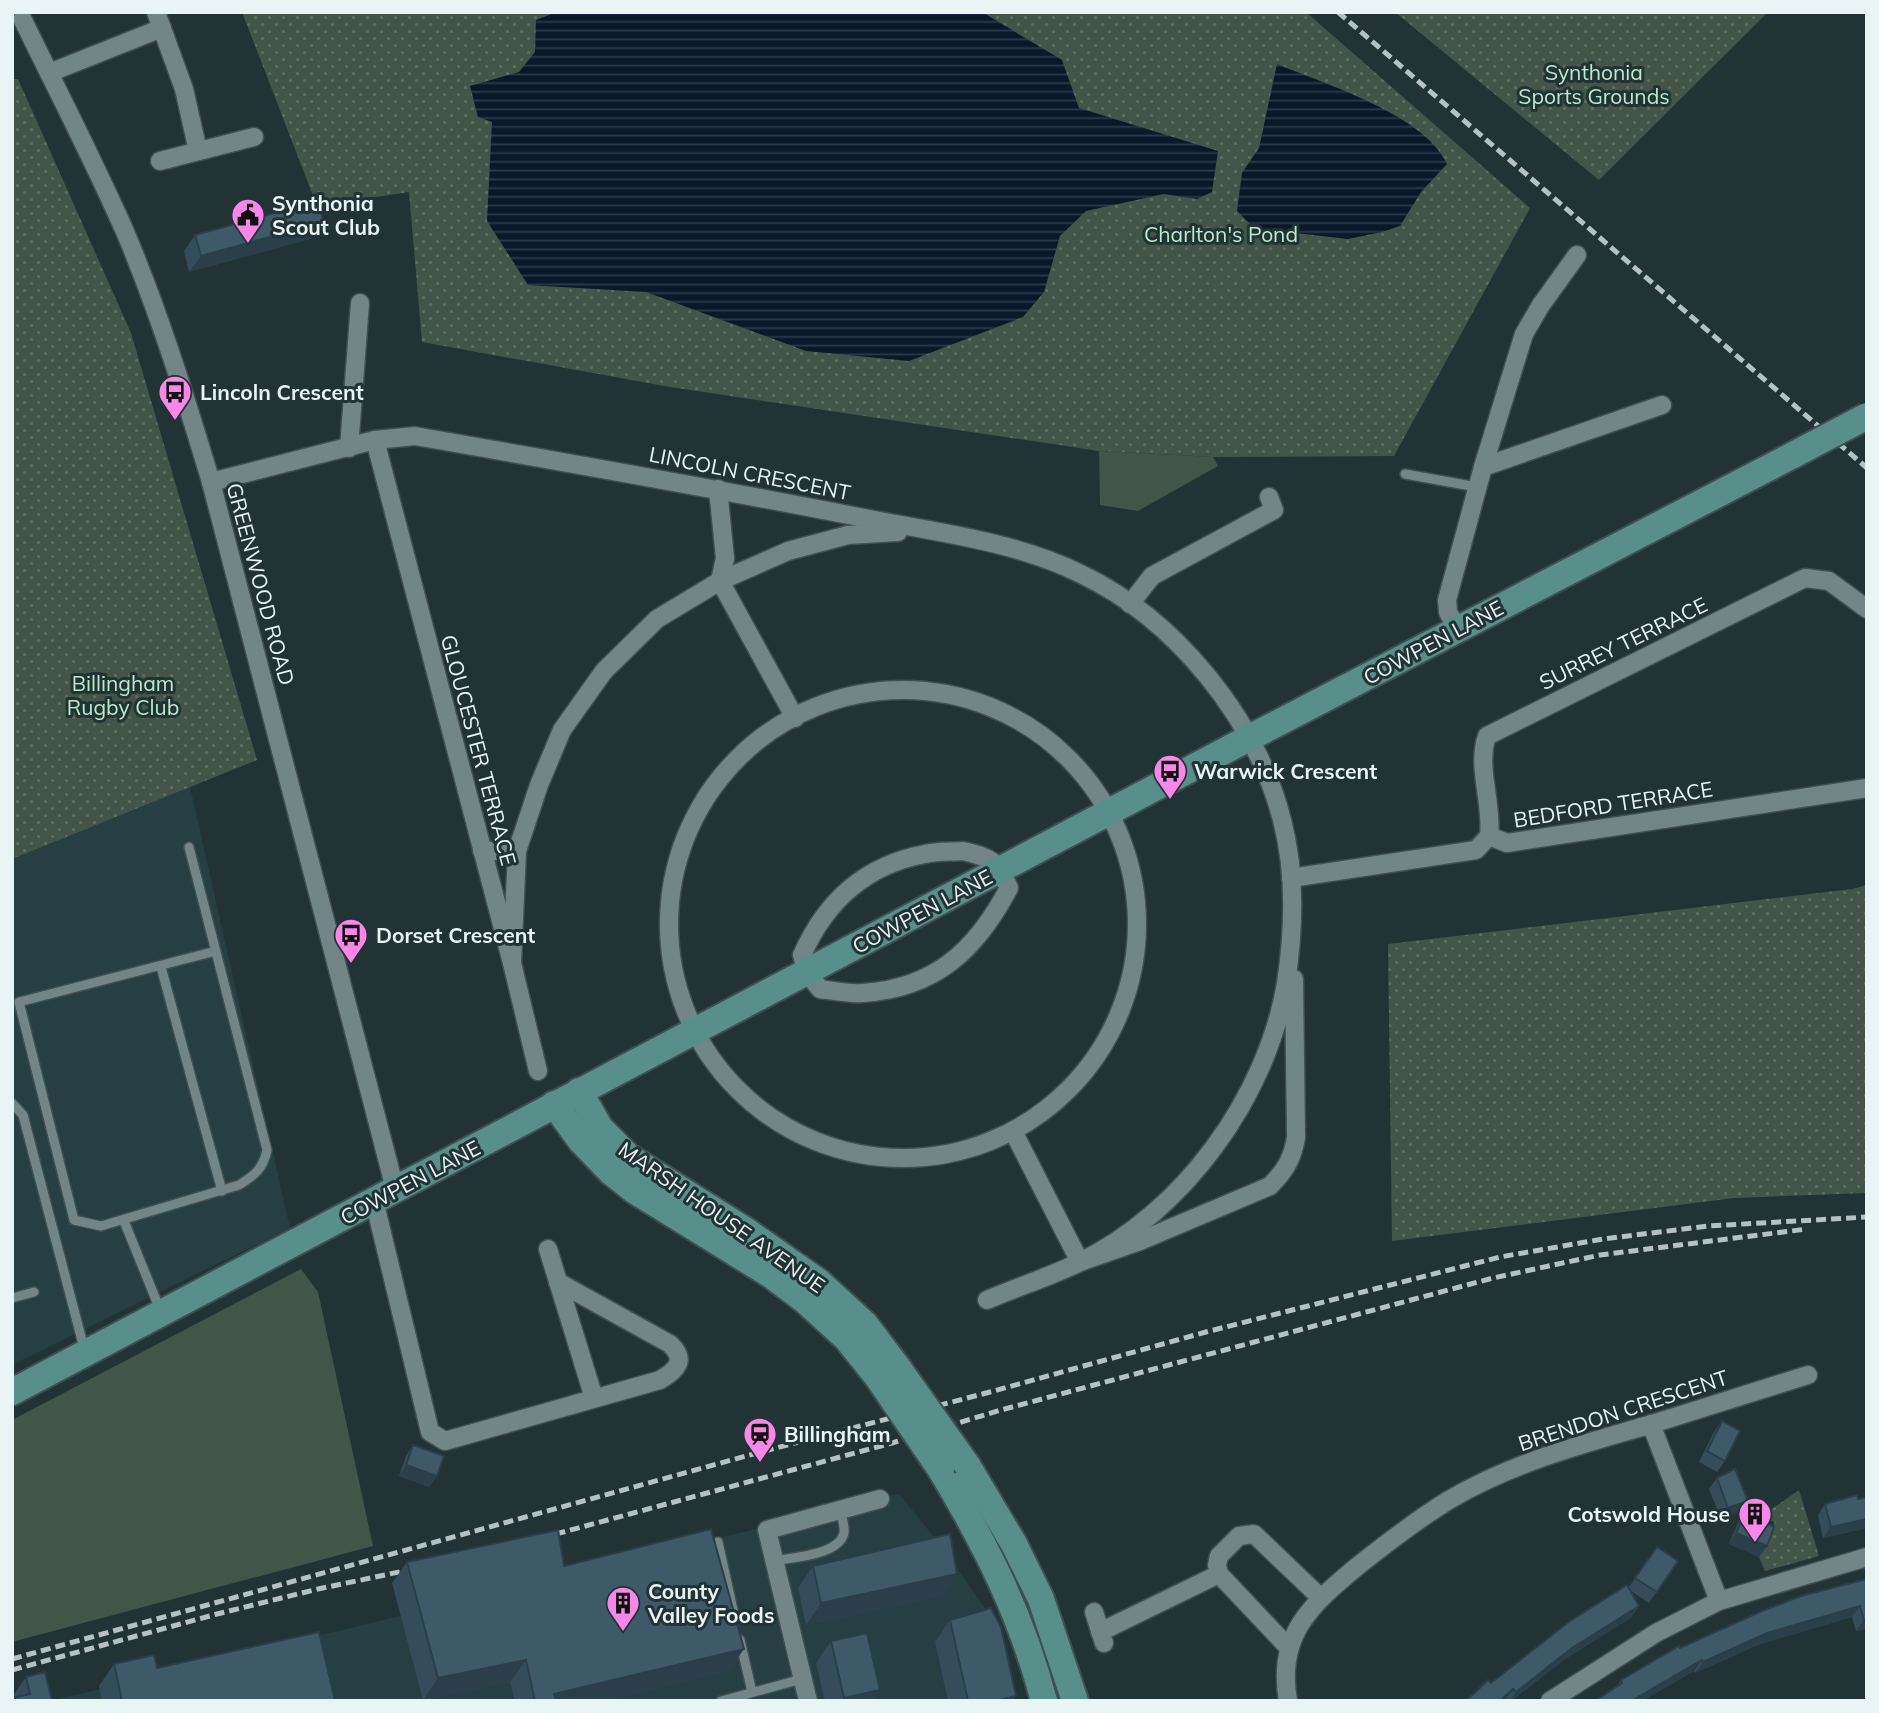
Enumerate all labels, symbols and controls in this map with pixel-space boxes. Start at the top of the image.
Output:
park label: Synthonia Sports Grounds [1518,59,1670,109]
place label: Synthonia Scout Club [272,190,380,240]
public building icon: Synthonia Scout Club [229,196,267,245]
park label: Charlton's Pond [1144,221,1298,247]
bus stop icon: Lincoln Crescent [156,373,194,422]
place label: Lincoln Crescent [200,379,364,405]
street label: LINCOLN CRESCENT [647,441,853,505]
street label: GREENWOOD ROAD [221,480,301,688]
street label: SURREY TERRACE [1535,591,1711,695]
street label: COWPEN LANE [1359,594,1507,690]
street label: GLOUCESTER TERRACE [436,632,522,868]
park label: Billingham Rugby Club [67,670,179,720]
bus stop icon: Warwick Crescent [1151,752,1189,801]
place label: Warwick Crescent [1194,758,1377,784]
street label: BEDFORD TERRACE [1511,775,1715,833]
street label: COWPEN LANE [848,863,996,959]
bus stop icon: Dorset Crescent [332,916,370,965]
place label: Dorset Crescent [376,922,535,948]
street label: COWPEN LANE [336,1134,484,1230]
street label: MARSH HOUSE AVENUE [614,1136,830,1298]
street label: BRENDON CRESCENT [1515,1364,1732,1456]
station icon: Billingham [741,1415,779,1464]
place label: Billingham [784,1421,891,1447]
building icon: Cotswold House [1736,1495,1774,1544]
place label: Cotswold House [1568,1501,1730,1527]
place label: County Valley Foods [647,1578,774,1628]
building icon: County Valley Foods [604,1584,642,1633]

